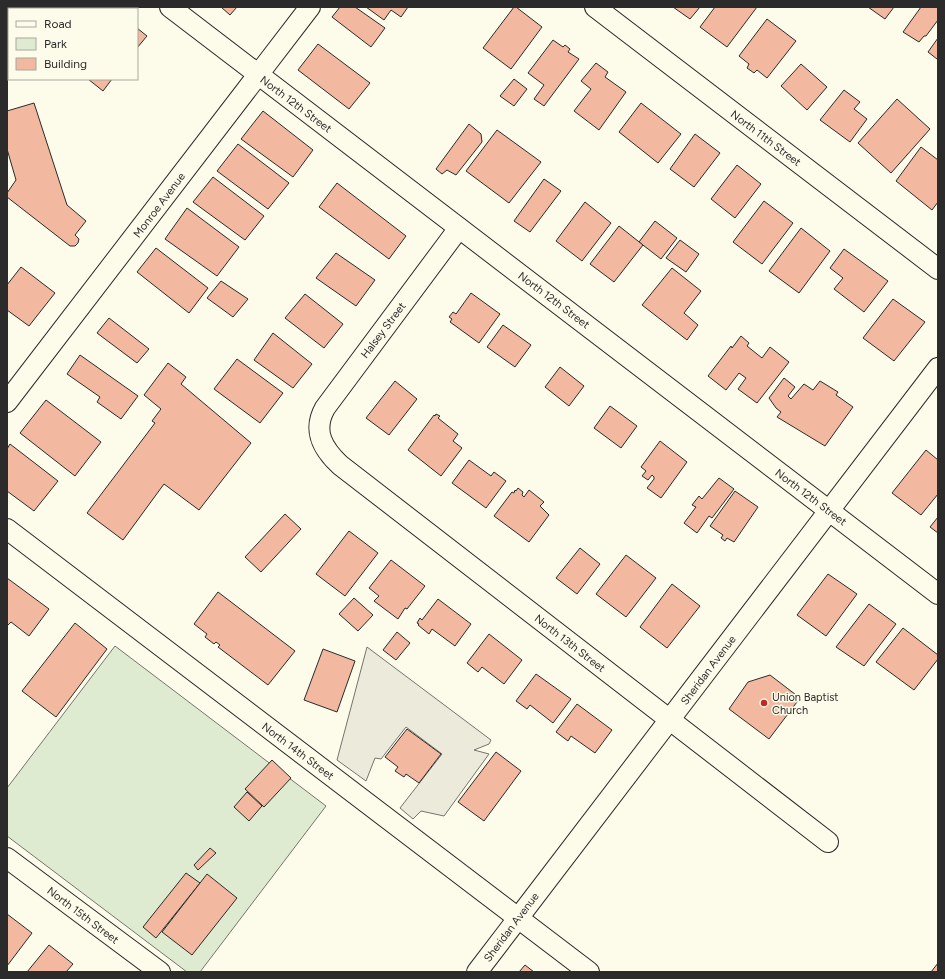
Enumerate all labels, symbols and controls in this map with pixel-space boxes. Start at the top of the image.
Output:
legend [8,8,138,80]
text: Road [44,17,72,31]
text: Park [44,37,67,51]
text: Building [44,57,87,71]
street label: North 12th Street [257,73,334,136]
street label: North 11th Street [728,108,803,169]
street label: Monroe Avenue [131,170,188,240]
street label: North 12th Street [515,269,592,332]
street label: Halsey Street [358,300,409,361]
street label: North 12th Street [772,466,849,529]
street label: North 13th Street [532,612,608,675]
street label: Sheridan Avenue [678,633,739,707]
place label: Union Baptist Church [772,691,839,717]
marker: Union Baptist Church [759,698,769,708]
street label: North 14th Street [259,720,336,783]
street label: North 15th Street [44,884,121,947]
street label: Sheridan Avenue [481,890,542,964]

